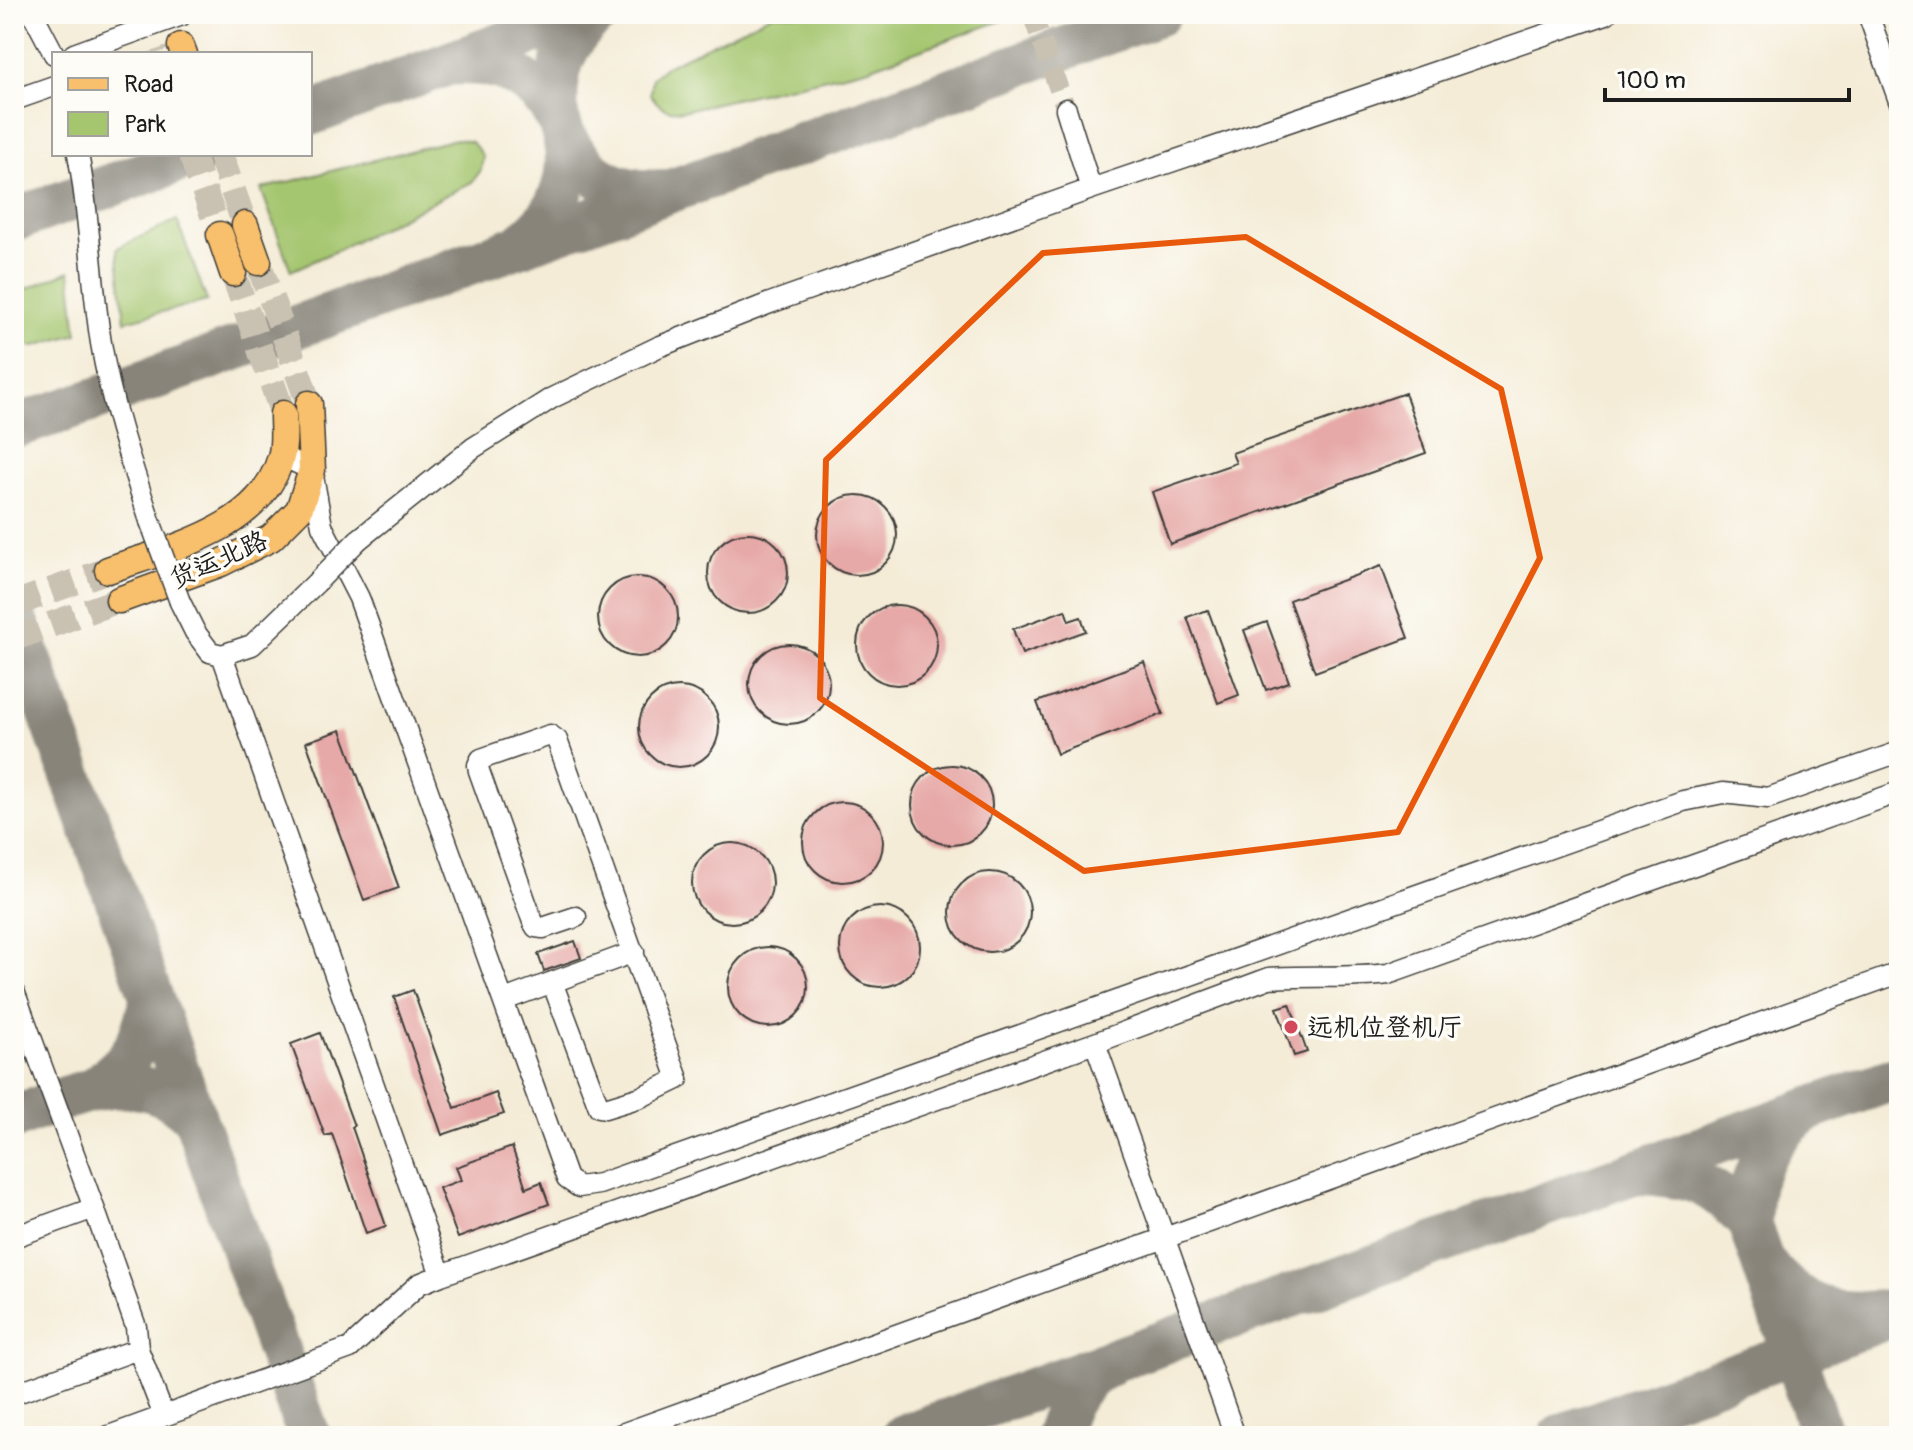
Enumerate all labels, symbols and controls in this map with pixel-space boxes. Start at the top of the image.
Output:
legend [52,52,312,156]
scale bar [1605,52,1849,102]
text: 100 m [1617,66,1686,95]
text: Road [124,70,174,99]
text: Park [124,110,166,139]
street label: 货运北路 [164,524,272,596]
place label: 远机位登机厅 [1307,1012,1463,1044]
marker: 远机位登机厅 [1282,1018,1300,1036]

